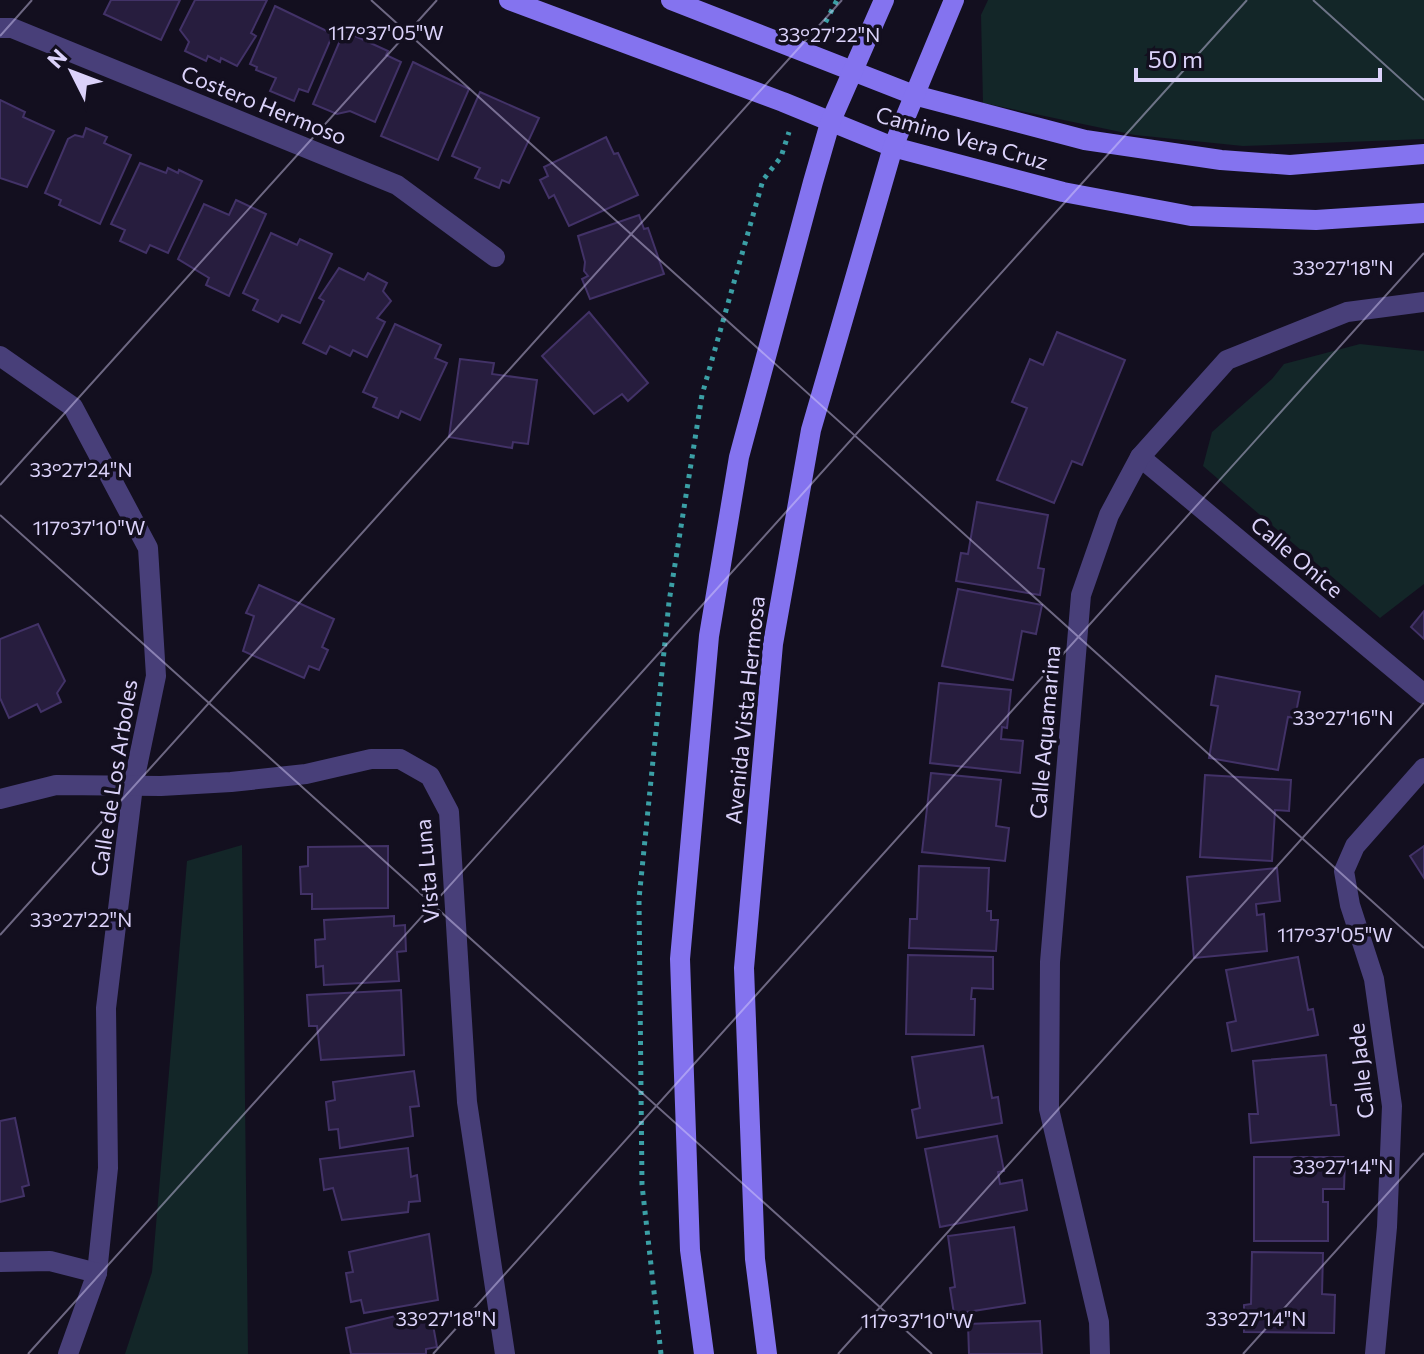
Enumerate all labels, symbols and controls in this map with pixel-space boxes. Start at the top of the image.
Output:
text: 117°37'05"W [328,20,444,44]
text: 33°27'22"N [778,22,880,46]
north arrow [32,32,112,112]
scale bar [1136,32,1380,82]
text: N [41,43,72,73]
text: 50 m [1148,44,1203,73]
street label: Costero Hermoso [177,59,351,150]
street label: Camino Vera Cruz [873,100,1051,175]
text: 33°27'18"N [1293,255,1393,279]
text: 33°27'24"N [29,457,133,481]
street label: Calle Onice [1246,510,1349,603]
text: 117°37'10"W [33,515,145,539]
street label: Avenida Vista Hermosa [719,594,770,825]
street label: Calle Aquamarina [1023,644,1066,820]
street label: Calle de Los Arboles [85,677,142,878]
text: 33°27'16"N [1293,705,1393,729]
street label: Vista Luna [409,818,445,924]
text: 33°27'22"N [30,907,132,931]
text: 117°37'05"W [1277,922,1393,946]
street label: Calle Jade [1342,1022,1379,1120]
text: 33°27'14"N [1293,1154,1393,1178]
text: 33°27'18"N [396,1306,496,1330]
text: 33°27'14"N [1206,1306,1306,1330]
text: 117°37'10"W [861,1308,973,1332]

